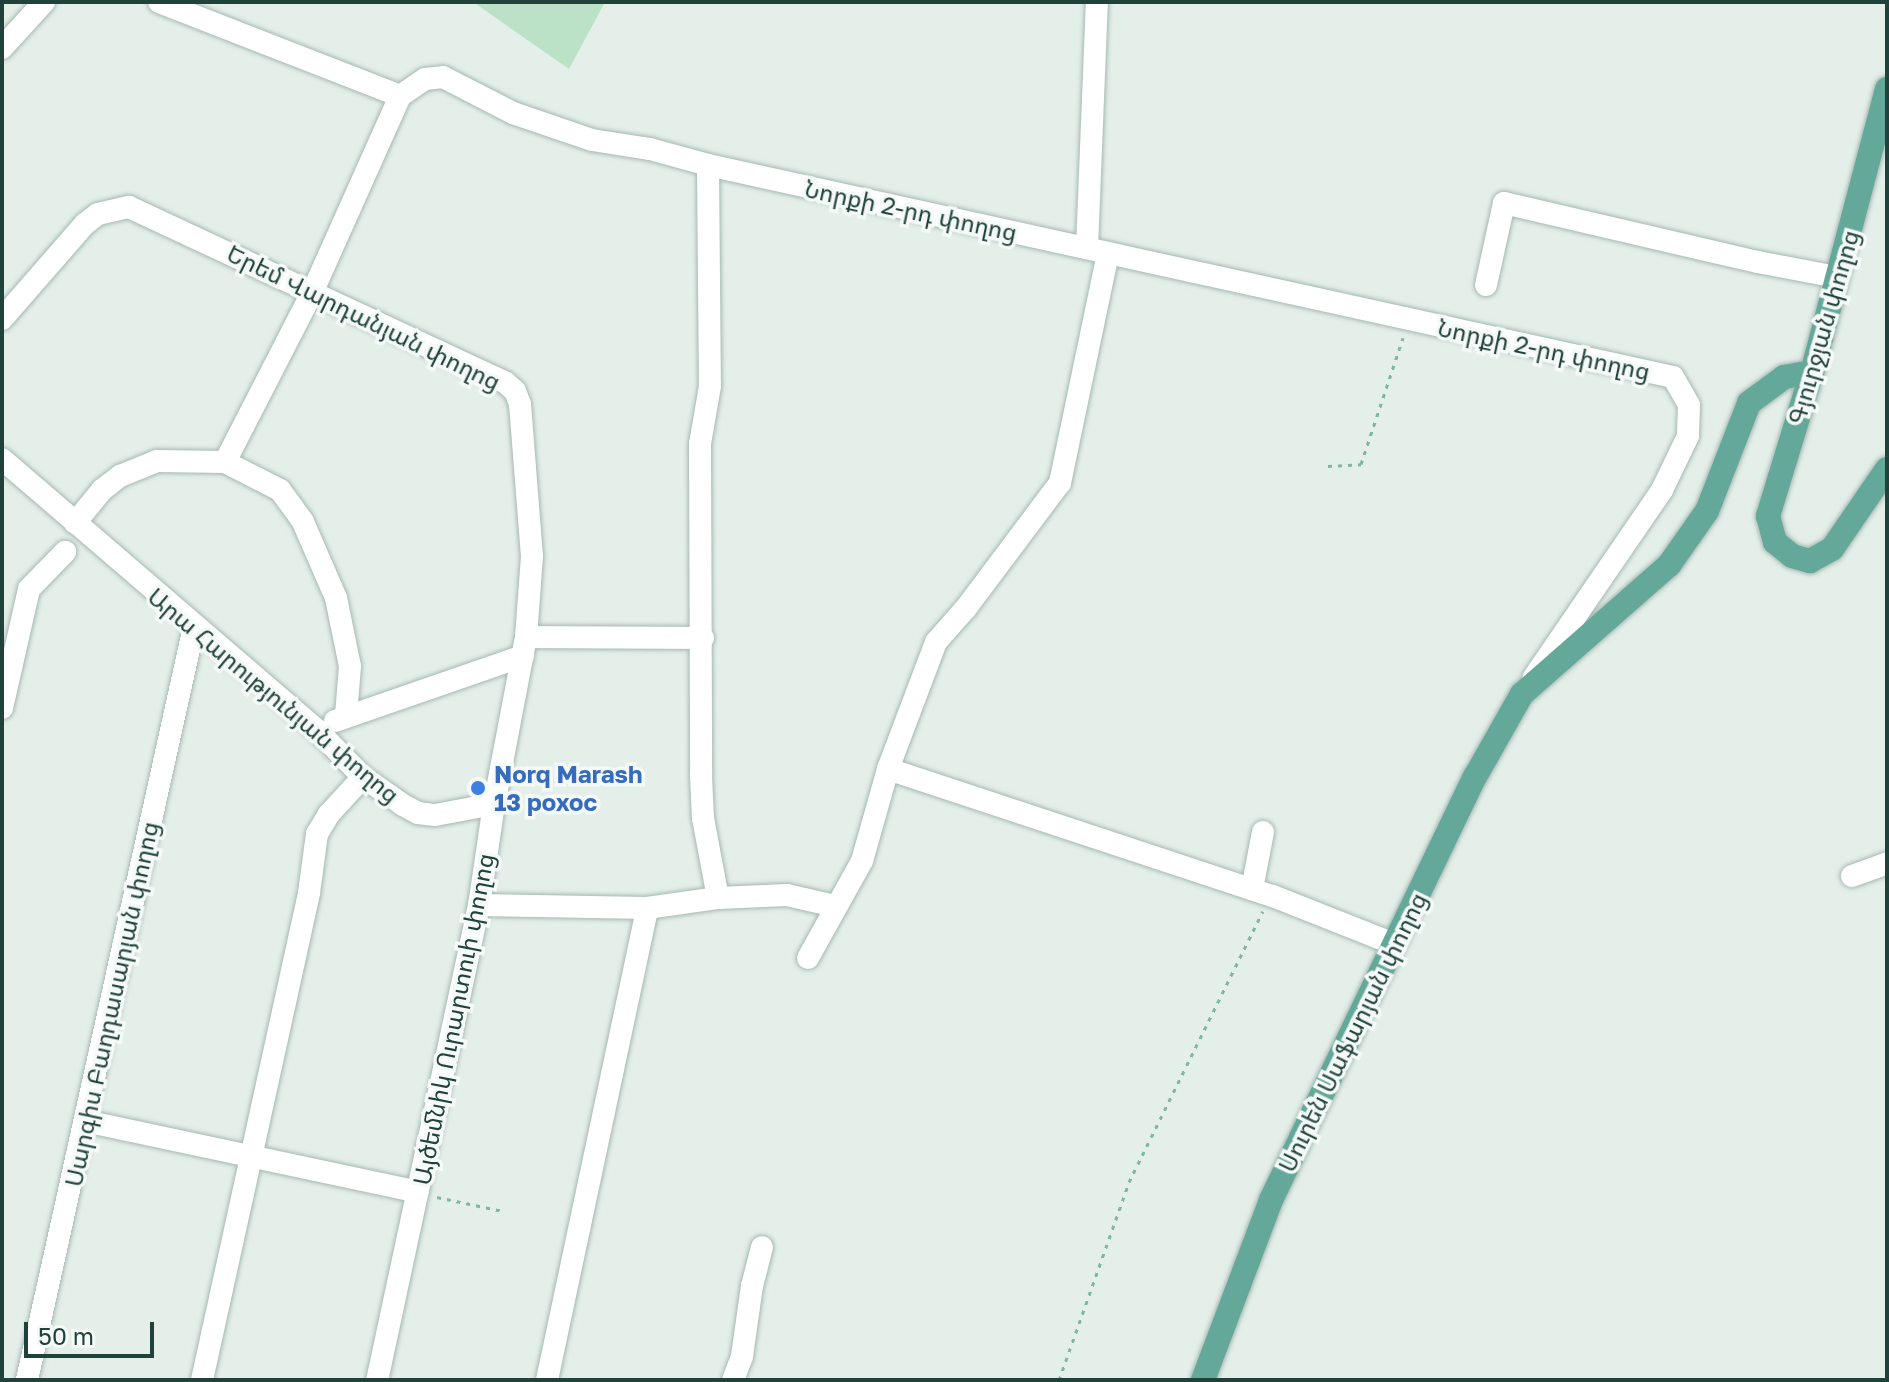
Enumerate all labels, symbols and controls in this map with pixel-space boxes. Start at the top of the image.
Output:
street label: Նորքի 2-րդ փողոց [802,173,1020,247]
street label: Գյուրջյան փողոց [1781,226,1865,428]
street label: Երեմ Վարդանյան փողոց [222,238,506,396]
street label: Նորքի 2-րդ փողոց [1435,312,1653,386]
street label: Արա Հարությունյան փողոց [142,581,406,809]
place label: Norq Marash 13 poxoc [494,760,643,816]
marker: Norq Marash 13 poxoc [469,779,487,797]
street label: Սարգիս Բաղդասարյան փողոց [58,819,164,1189]
street label: Այծեմնիկ Ուրարտուի փողոց [407,851,499,1187]
street label: Սուրեն Սաֆարյան փողոց [1272,888,1432,1176]
scale bar [28,1306,158,1356]
text: 50 m [38,1321,94,1350]

